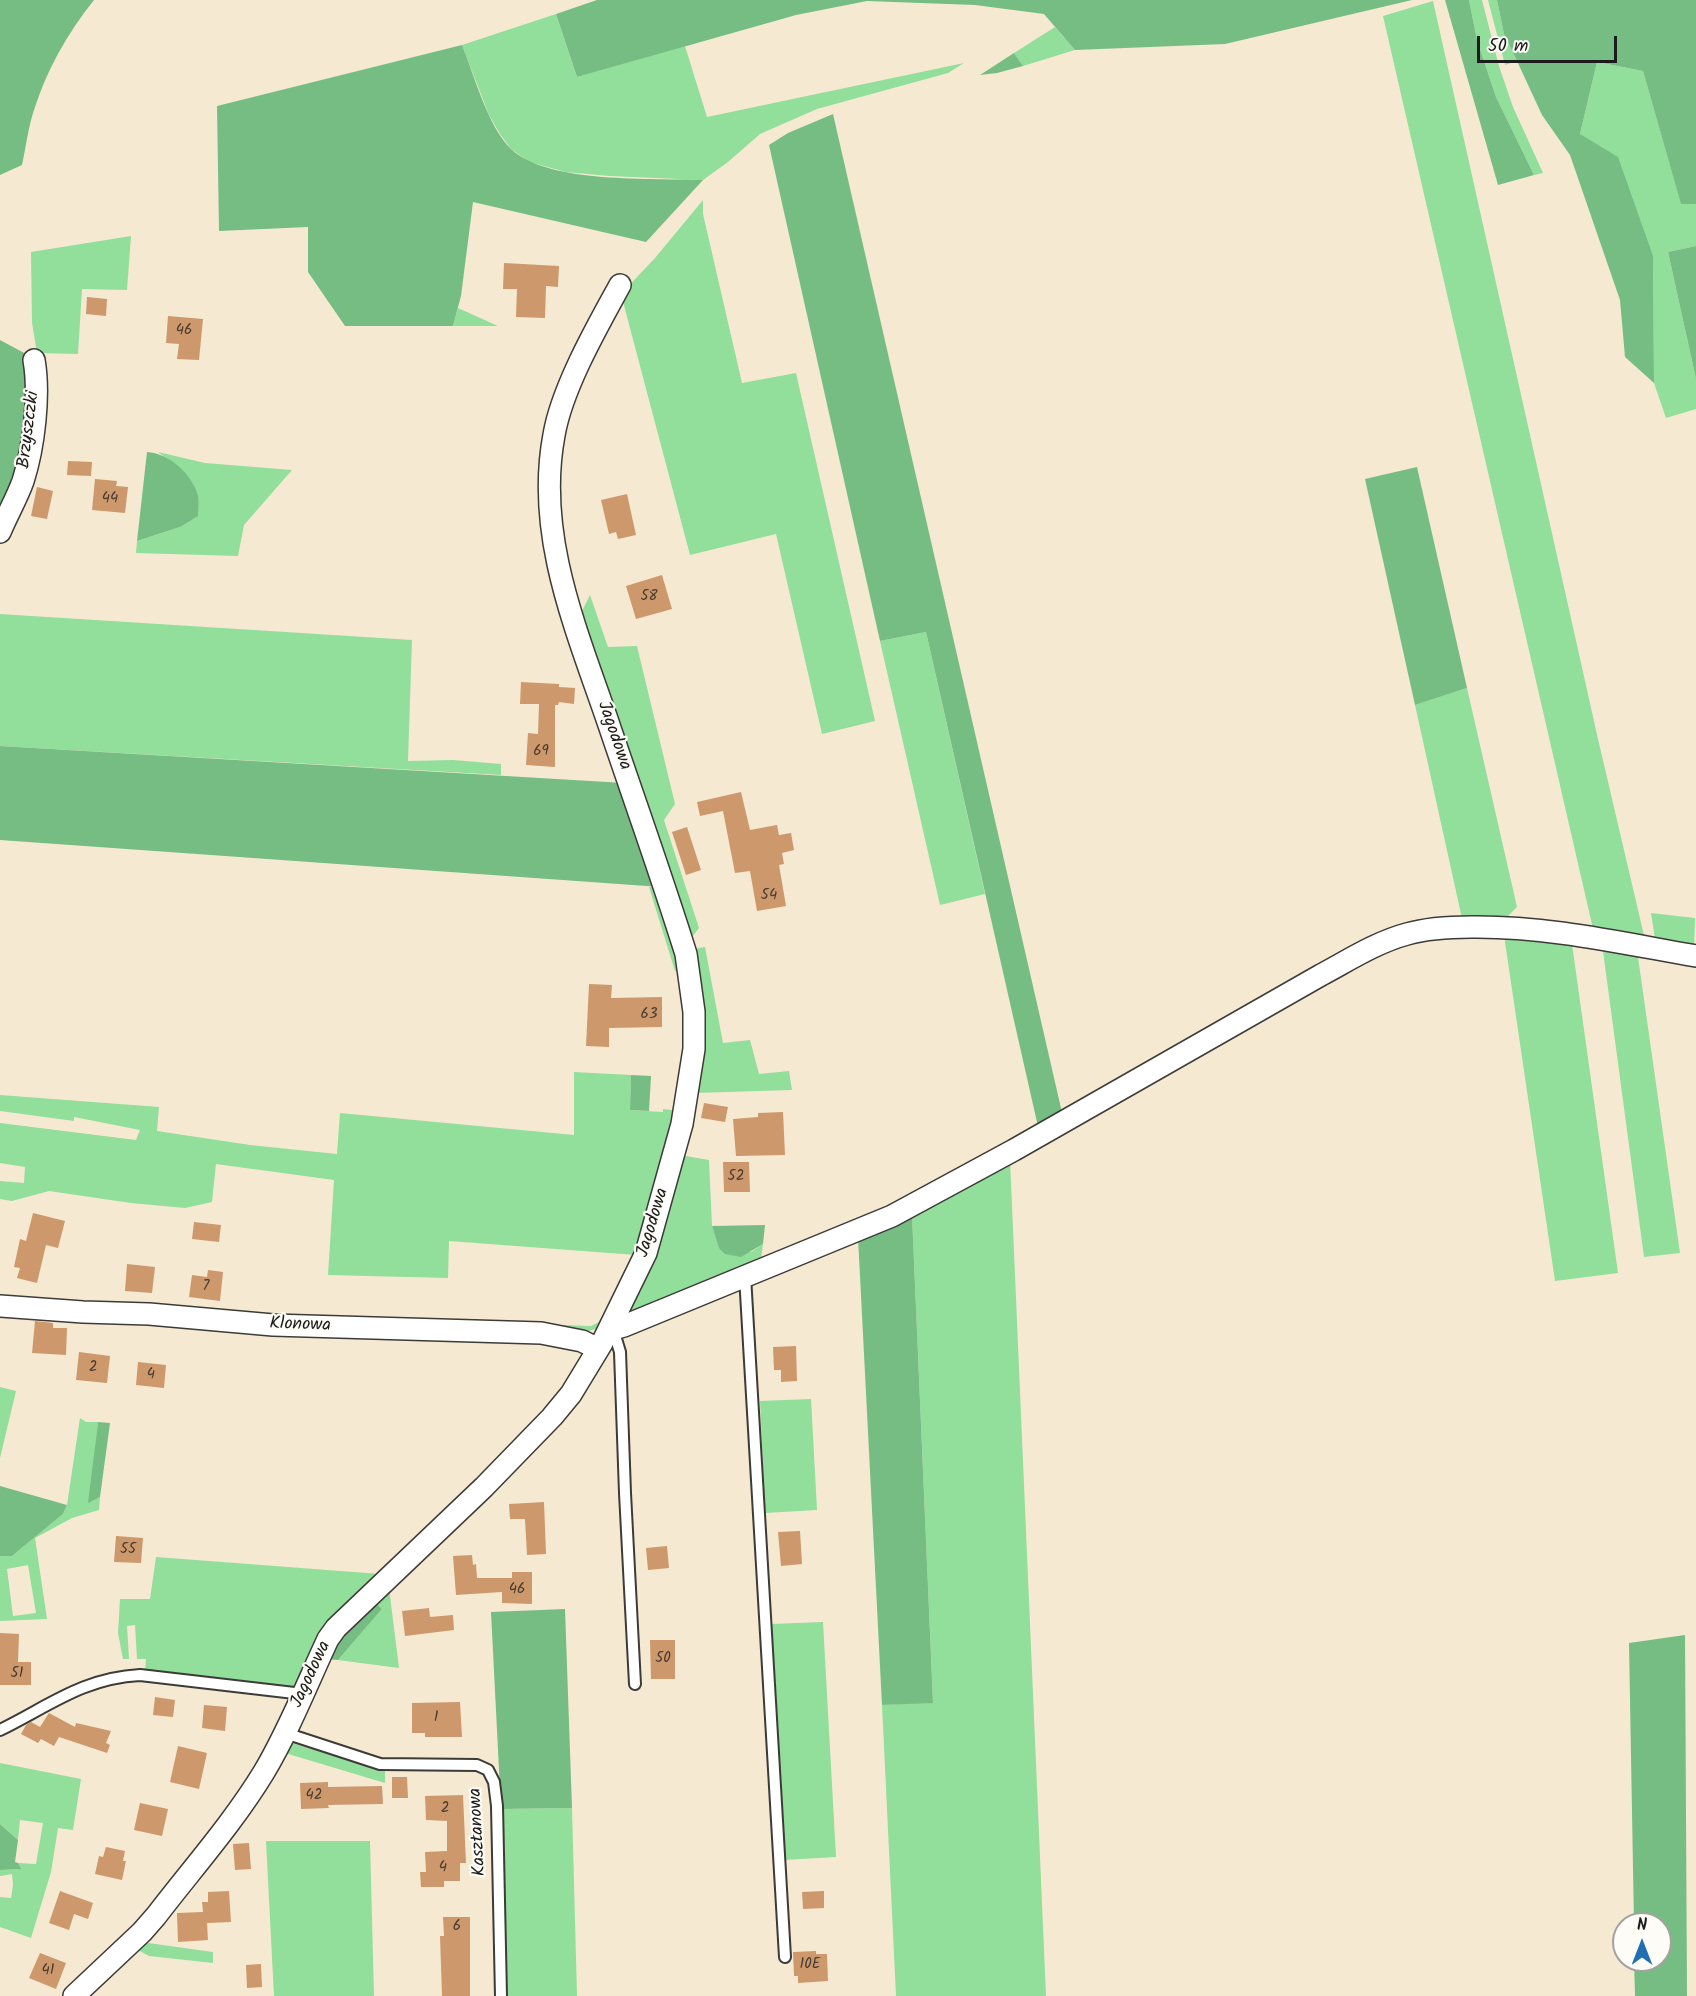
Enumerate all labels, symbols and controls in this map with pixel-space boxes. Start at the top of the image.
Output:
scale bar [1480,24,1620,62]
text: 50 m [1488,32,1528,61]
house number: 46 [176,322,192,340]
street label: Brzyszczki [15,390,45,470]
house number: 44 [102,490,118,508]
house number: 58 [640,588,658,606]
street label: Jagodowa [591,699,635,773]
house number: 69 [533,743,549,761]
house number: 54 [761,887,777,905]
house number: 63 [641,1006,657,1024]
house number: 52 [728,1168,744,1186]
street label: Jagodowa [633,1186,675,1260]
house number: 7 [203,1278,209,1296]
street label: Klonowa [269,1314,331,1338]
house number: 2 [89,1359,97,1377]
house number: 4 [147,1366,155,1384]
house number: 55 [120,1541,136,1559]
house number: 46 [509,1581,525,1599]
street label: Jagodowa [287,1638,337,1712]
house number: 50 [655,1650,671,1668]
house number: 51 [11,1665,23,1683]
house number: 1 [434,1709,438,1727]
house number: 42 [306,1787,322,1805]
street label: Kasztanowa [466,1787,492,1877]
house number: 2 [441,1800,449,1818]
house number: 4 [439,1859,447,1877]
north arrow [1612,1912,1672,1972]
text: N [1637,1913,1647,1938]
house number: 6 [453,1918,461,1936]
house number: 10E [800,1956,820,1974]
house number: 41 [42,1962,54,1980]

